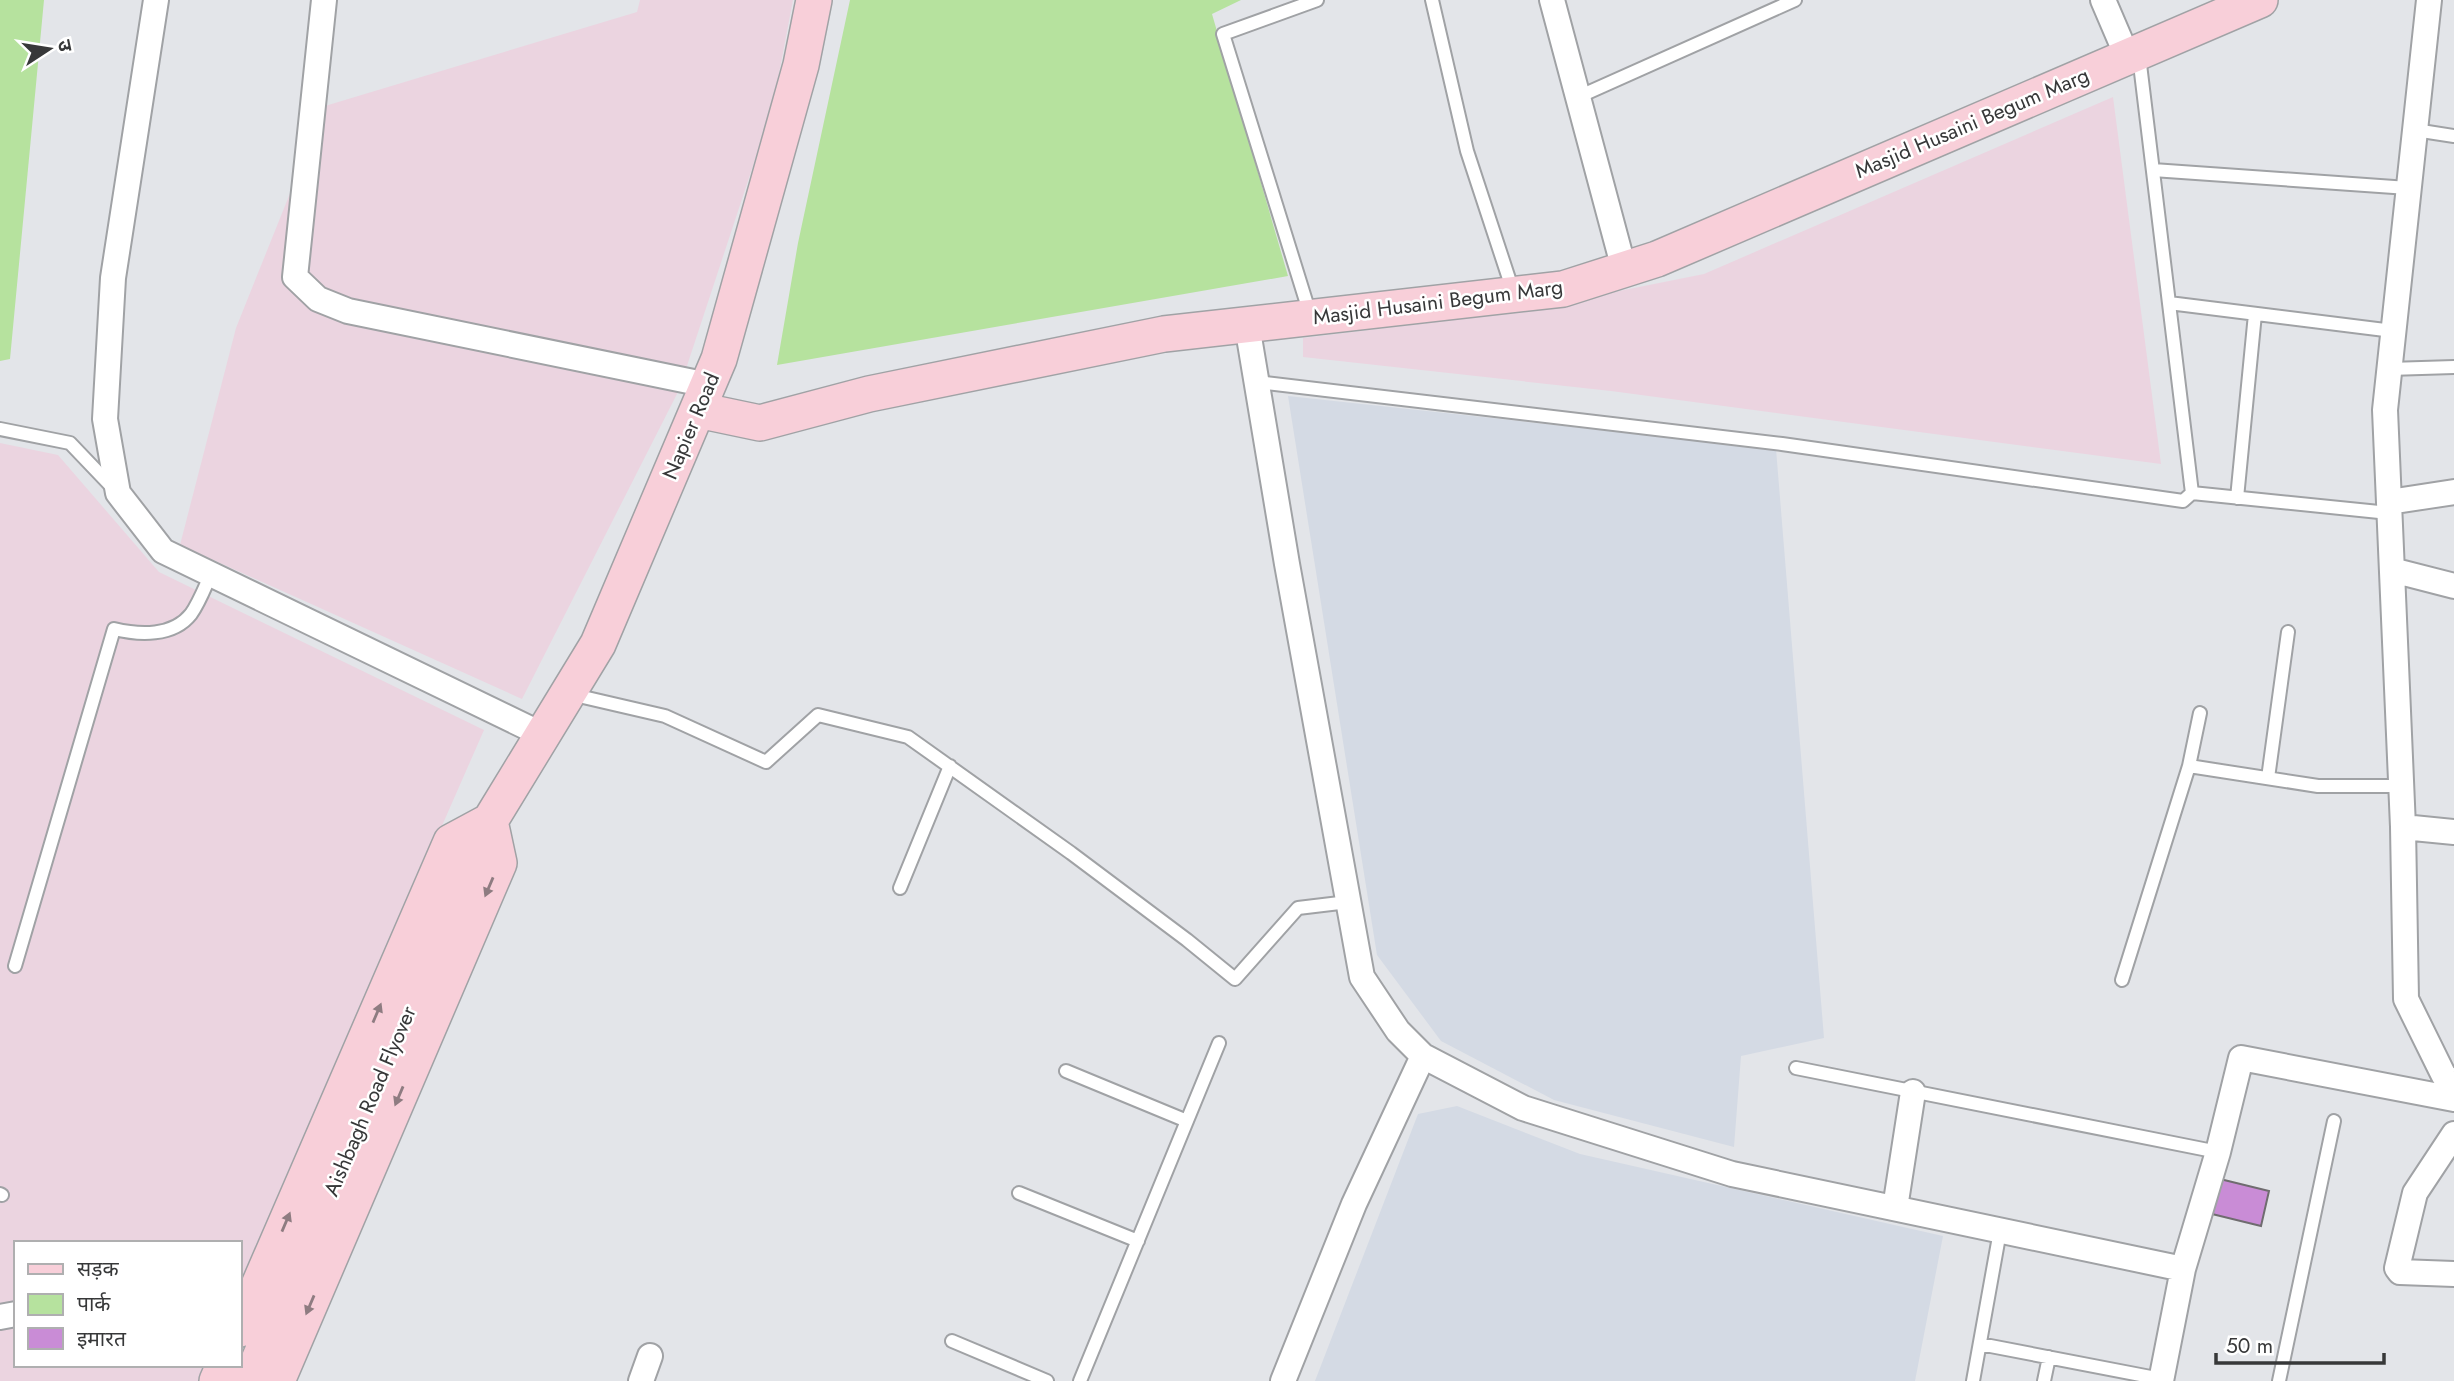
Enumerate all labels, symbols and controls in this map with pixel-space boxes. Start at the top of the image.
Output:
north arrow [14,14,84,84]
text: उ [51,37,80,55]
street label: Masjid Husaini Begum Marg [1850,60,2094,186]
street label: Masjid Husaini Begum Marg [1311,272,1565,332]
street label: Napier Road [655,368,727,484]
one-way arrow [483,876,494,897]
street label: Aishbagh Road Flyover [316,1000,424,1201]
one-way arrow [371,1003,383,1023]
one-way arrow [394,1086,405,1107]
one-way arrow [280,1212,292,1232]
legend [14,1241,242,1367]
text: सड़क [77,1254,119,1284]
text: पार्क [77,1289,111,1319]
one-way arrow [304,1295,316,1315]
scale bar [2216,1322,2384,1366]
text: इमारत [77,1324,127,1354]
text: 50 m [2226,1331,2273,1361]

